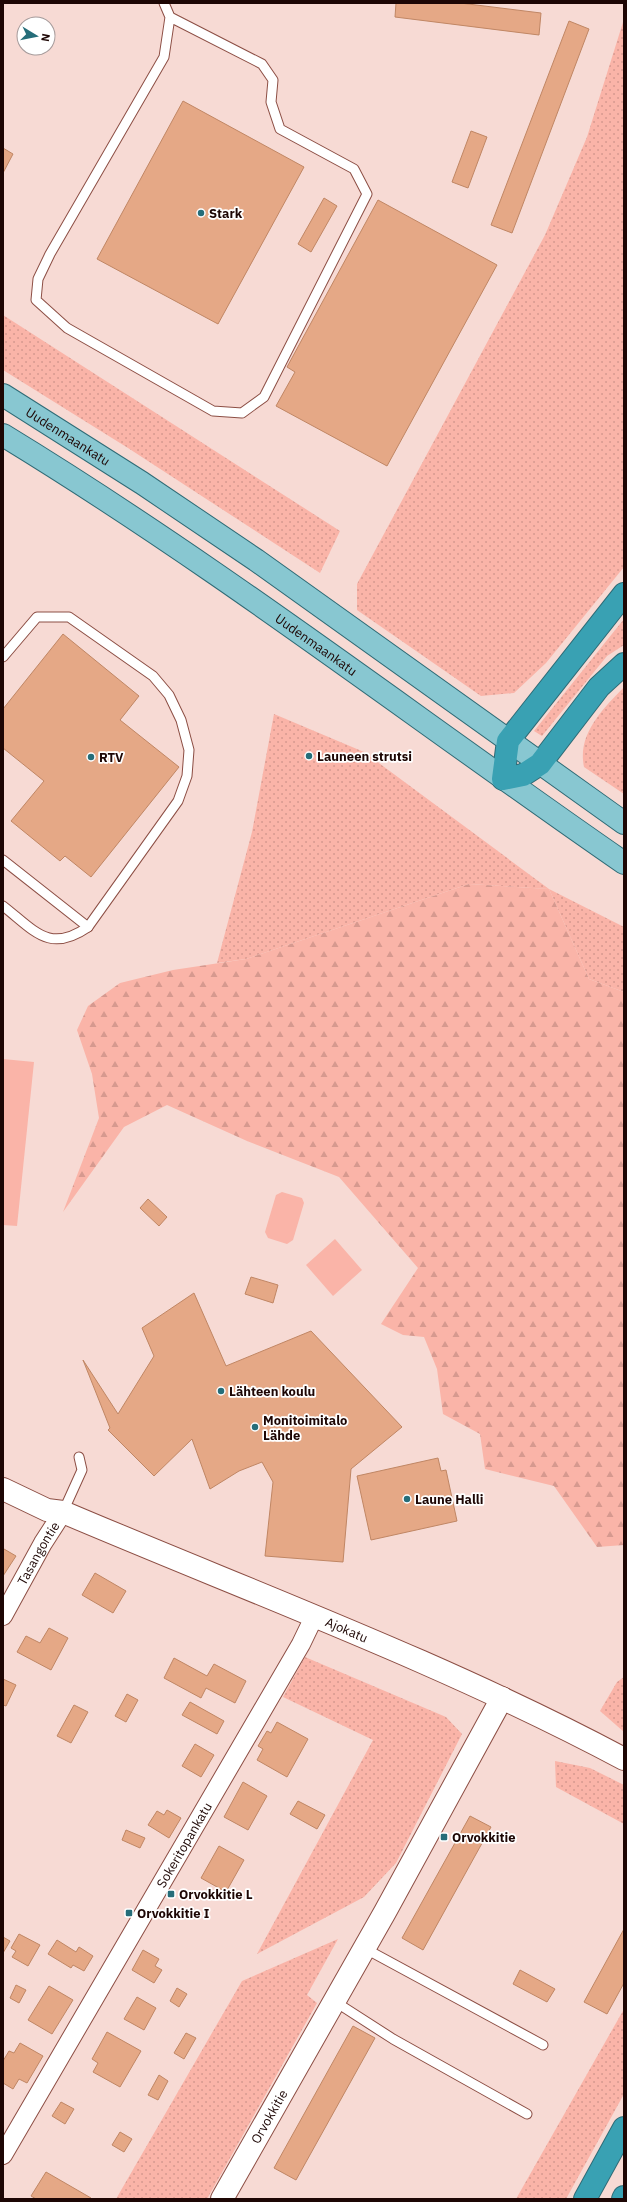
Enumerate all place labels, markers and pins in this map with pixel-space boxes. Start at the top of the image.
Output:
place label: Stark [209,205,243,222]
marker: Stark [196,208,206,218]
place label: Launeen strutsi [317,748,412,765]
place label: RTV [99,749,124,766]
marker: Launeen strutsi [304,751,314,761]
marker: RTV [86,752,96,762]
place label: Lähteen koulu [229,1383,315,1400]
marker: Lähteen koulu [216,1386,226,1396]
place label: Monitoimitalo Lähde [263,1412,347,1444]
marker: Monitoimitalo Lähde [250,1422,260,1432]
place label: Laune Halli [415,1491,484,1508]
marker: Laune Halli [402,1494,412,1504]
place label: Orvokkitie [452,1829,516,1846]
marker: Orvokkitie [439,1832,449,1842]
place label: Orvokkitie L [179,1886,253,1903]
marker: Orvokkitie L [166,1889,176,1899]
place label: Orvokkitie I [137,1905,209,1922]
marker: Orvokkitie I [124,1908,134,1918]

